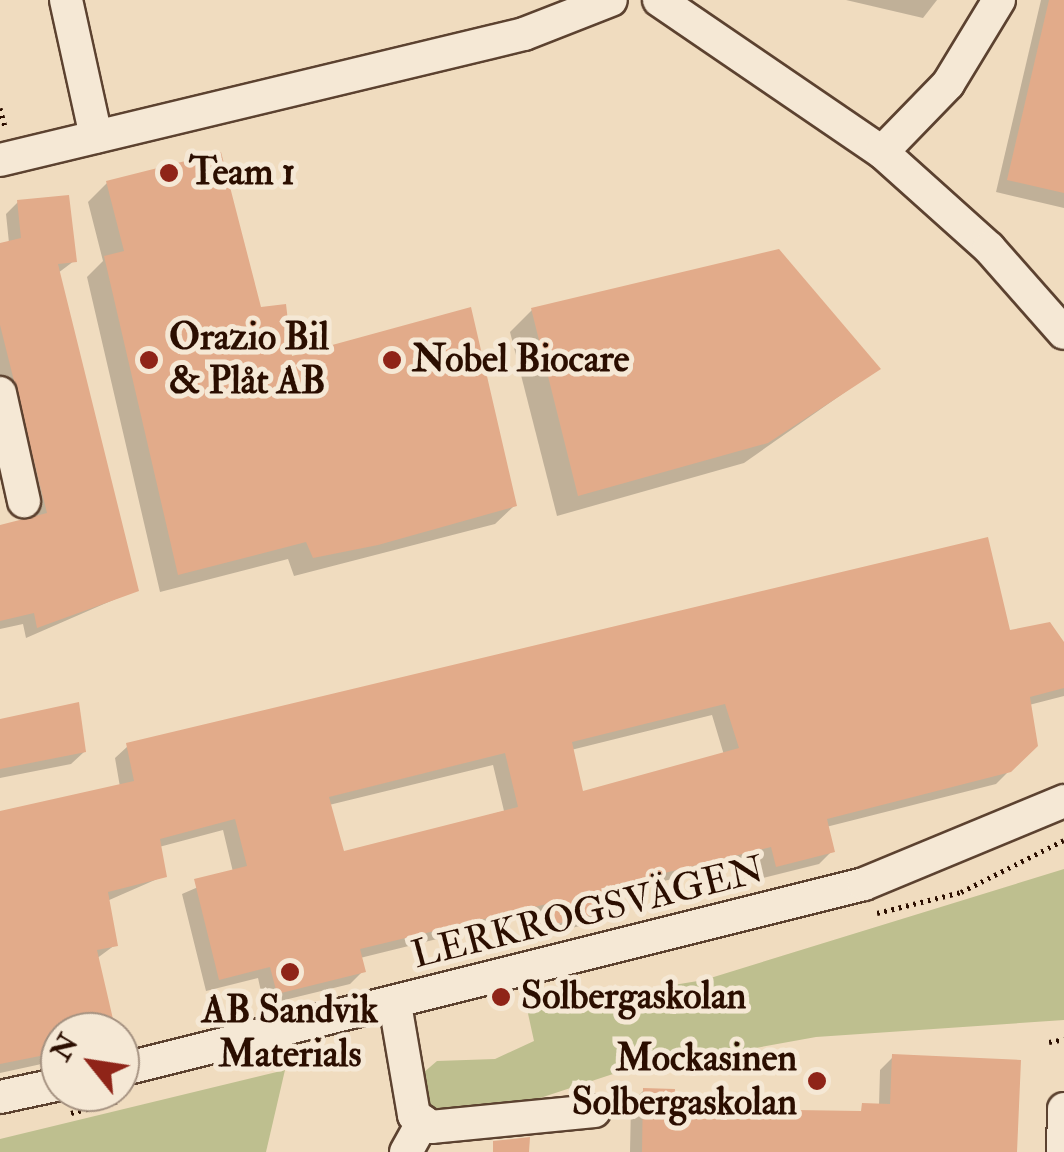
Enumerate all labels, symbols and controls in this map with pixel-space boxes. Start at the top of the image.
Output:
place label: Team 1 [189,150,295,196]
marker: Team 1 [158,162,180,184]
place label: Orazio Bil & Plåt AB [169,315,329,404]
place label: Nobel Biocare [412,337,629,383]
marker: Orazio Bil & Plåt AB [138,349,160,371]
marker: Nobel Biocare [381,349,403,371]
street label: LERKROGSVÄGEN [407,847,769,979]
marker: AB Sandvik Materials [279,961,301,983]
place label: Solbergaskolan [521,974,746,1020]
marker: Solbergaskolan [490,986,512,1008]
place label: AB Sandvik Materials [202,988,378,1078]
north arrow [40,1012,140,1112]
text: N [44,1028,87,1067]
place label: Mockasinen Solbergaskolan [572,1036,797,1126]
marker: Mockasinen Solbergaskolan [806,1070,828,1092]

